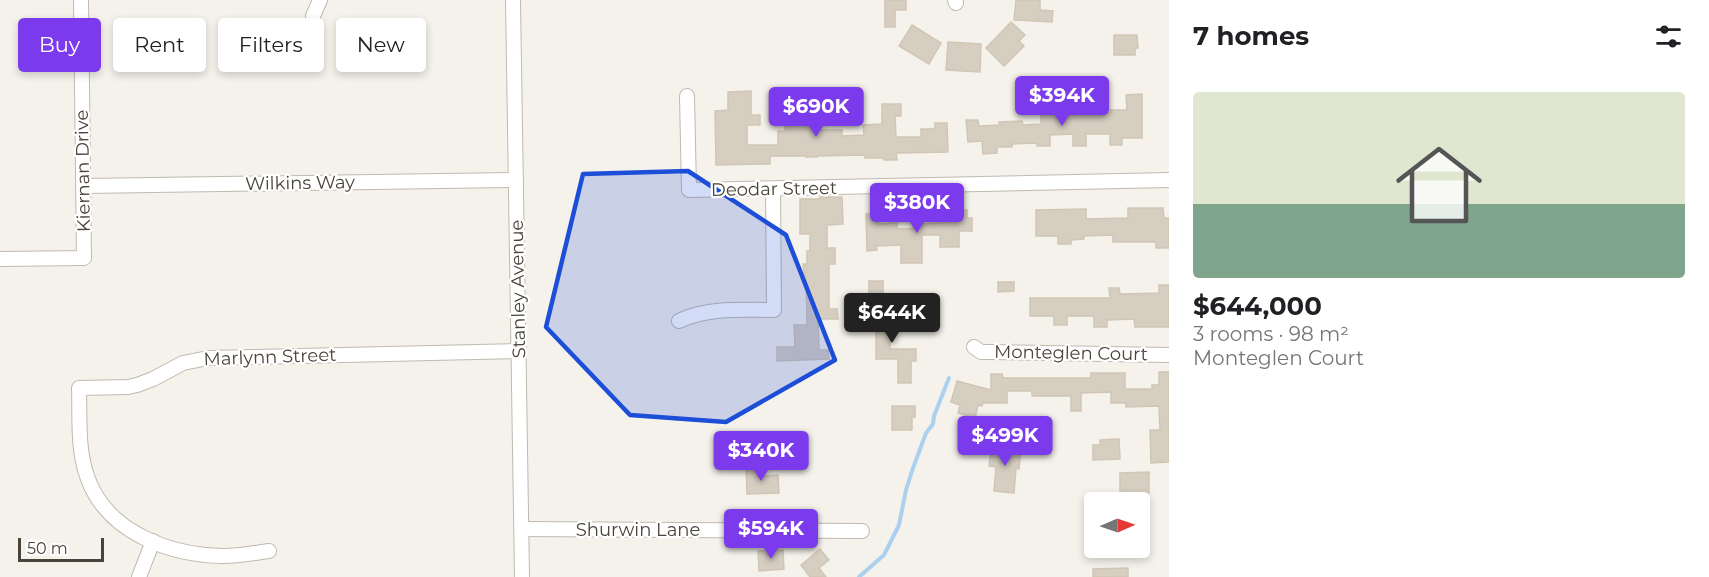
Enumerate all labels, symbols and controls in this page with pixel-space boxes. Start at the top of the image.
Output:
chip: Buy [18,18,101,72]
chip: Rent [113,18,206,72]
chip: Filters [218,18,324,72]
chip: New [336,18,426,72]
text: 7 homes [1193,20,1309,52]
icon: filters [1652,20,1685,53]
pin: $394K [1020,76,1104,127]
text: $394K [1029,83,1095,107]
pin: $690K [774,87,858,138]
text: $690K [783,94,849,118]
street label: Kiernan Drive [71,109,95,232]
icon: home [1385,131,1493,239]
street label: Wilkins Way [245,171,355,195]
street label: Deodar Street [711,177,837,201]
pin: $380K [875,183,959,234]
text: $380K [884,190,950,214]
street label: Stanley Avenue [506,219,530,359]
text: $644,000 [1193,290,1322,322]
pin: $644K [850,293,934,344]
text: $644K [858,300,926,324]
text: 3 rooms · 98 m² [1193,322,1349,346]
street label: Monteglen Court [994,341,1148,365]
street label: Marlynn Street [203,344,337,370]
text: Monteglen Court [1193,346,1364,370]
pin: $499K [963,416,1047,467]
text: $499K [972,423,1038,447]
pin: $340K [719,431,803,482]
text: $340K [728,438,794,462]
north arrow [1084,492,1150,558]
map controls [1084,492,1150,558]
pin: $594K [729,509,813,560]
text: $594K [738,516,804,540]
street label: Shurwin Lane [576,519,700,541]
scale bar [18,535,104,562]
text: 50 m [27,539,68,558]

